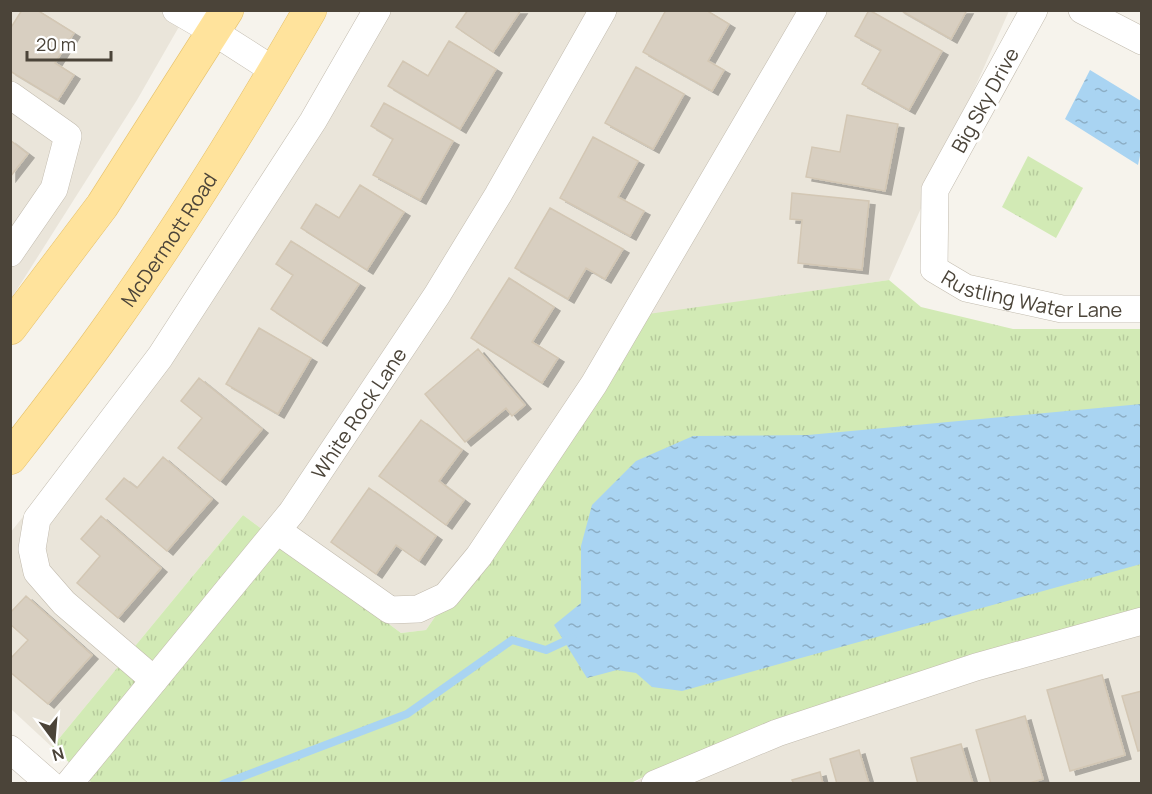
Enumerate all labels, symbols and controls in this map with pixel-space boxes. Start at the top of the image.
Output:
scale bar [27,24,111,62]
text: 20 m [36,32,76,56]
street label: Big Sky Drive [945,43,1025,157]
street label: McDermott Road [114,167,223,312]
street label: Rustling Water Lane [937,263,1122,323]
street label: White Rock Lane [305,342,412,484]
north arrow [24,710,84,770]
text: N [50,742,67,767]

